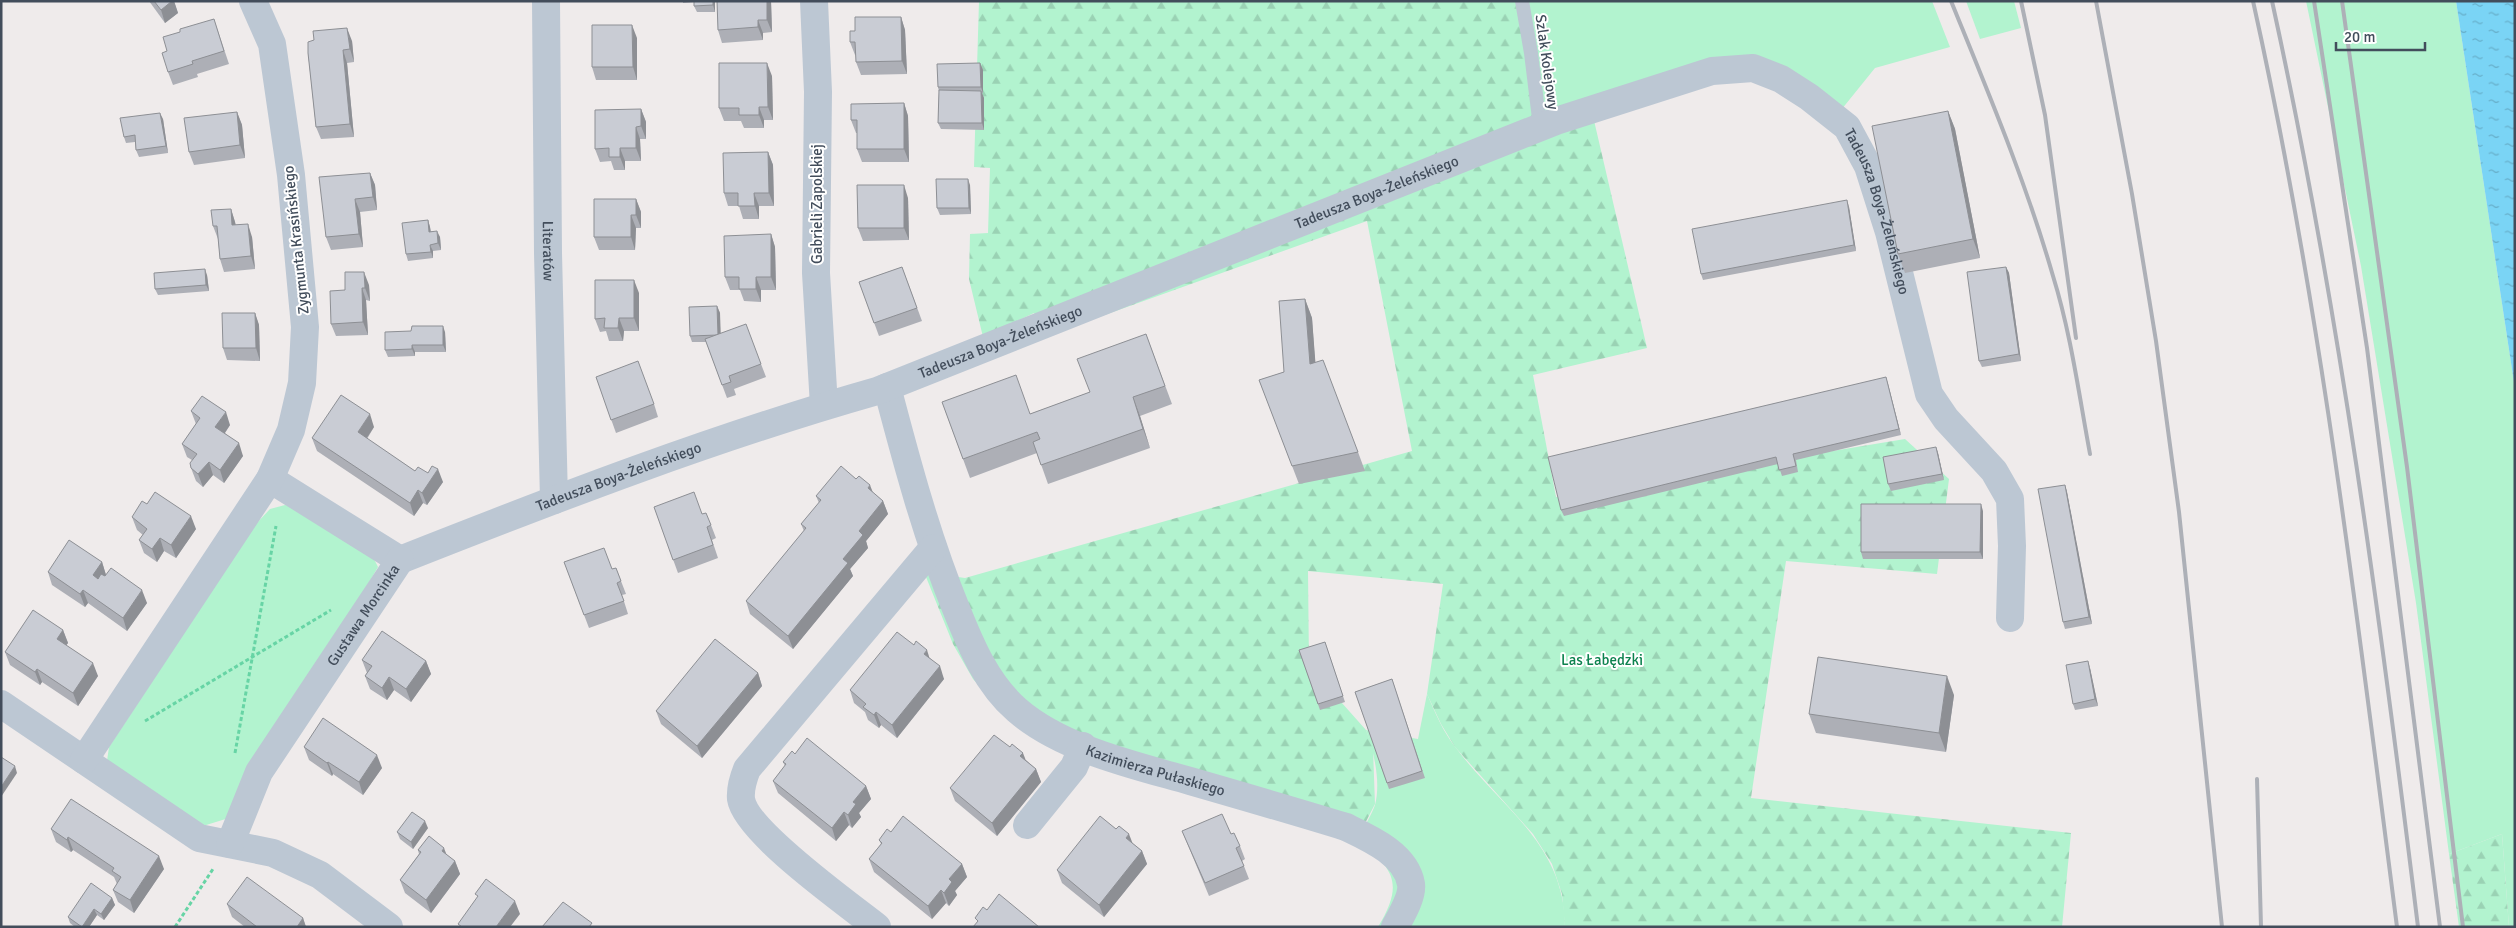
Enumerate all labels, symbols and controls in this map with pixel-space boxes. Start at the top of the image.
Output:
street label: Szlak Kolejowy [1531,13,1563,111]
scale bar [2336,20,2425,52]
text: 20 m [2344,28,2375,46]
street label: Tadeusza Boya-Żeleńskiego [1840,125,1913,297]
street label: Gabrieli Zapolskiej [808,144,826,264]
street label: Tadeusza Boya-Żeleńskiego [1292,152,1461,233]
street label: Zygmunta Krasińskiego [279,165,313,315]
street label: Literatów [539,221,558,282]
street label: Tadeusza Boya-Żeleńskiego [916,301,1085,383]
street label: Tadeusza Boya-Żeleńskiego [533,438,704,515]
street label: Gustawa Morcinka [323,561,404,669]
park label: Las Łabędzki [1561,651,1643,669]
street label: Kazimierza Pułaskiego [1083,741,1227,800]

